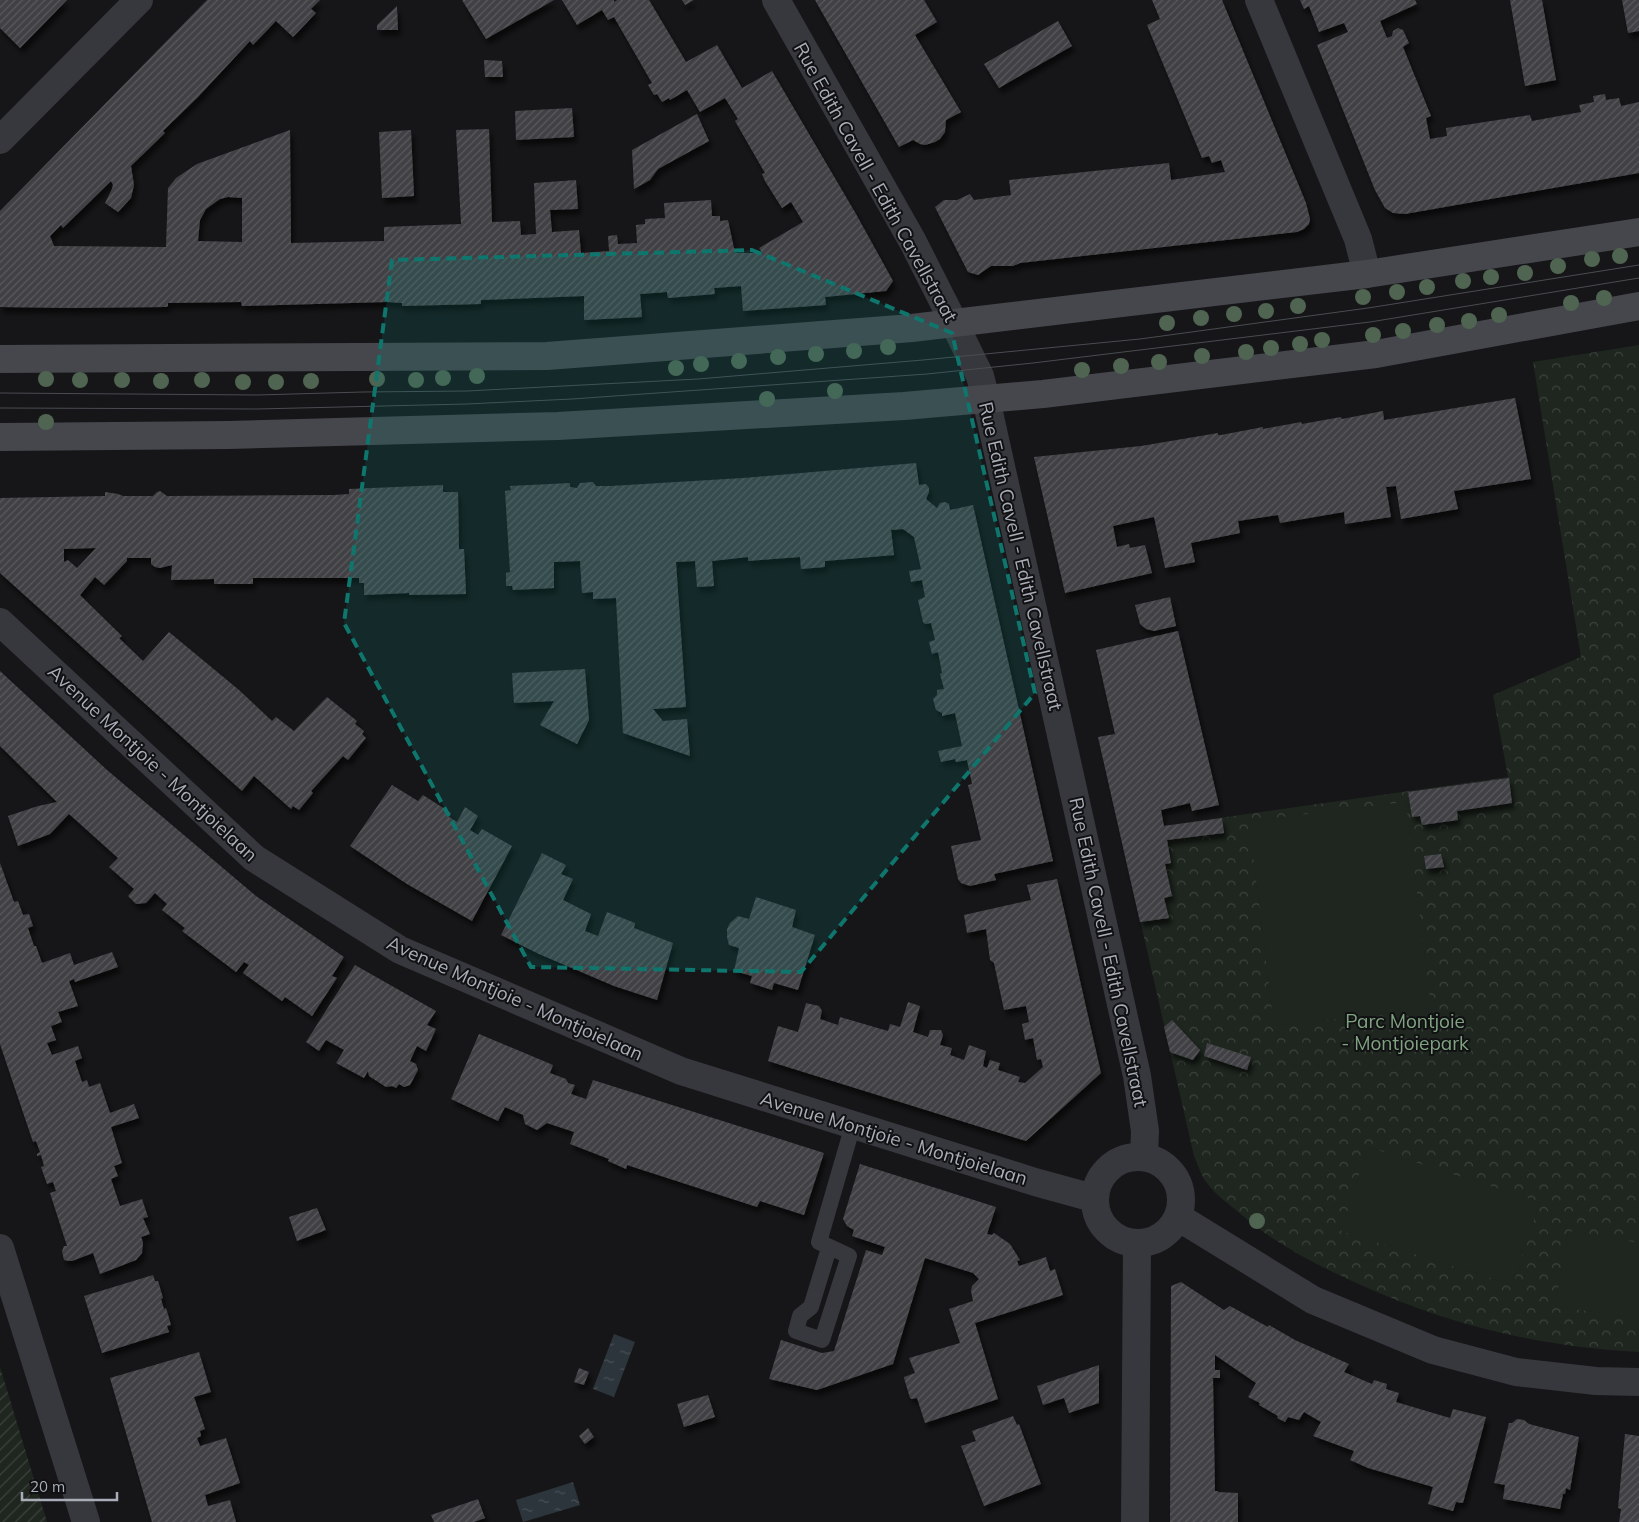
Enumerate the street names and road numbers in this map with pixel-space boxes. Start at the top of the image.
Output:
street label: Rue Edith Cavell - Edith Cavellstraat [789,38,963,326]
street label: Rue Edith Cavell - Edith Cavellstraat [974,399,1068,713]
street label: Avenue Montjoie - Montjoielaan [43,659,263,867]
street label: Rue Edith Cavell - Edith Cavellstraat [1064,795,1154,1109]
street label: Avenue Montjoie - Montjoielaan [383,931,647,1065]
street label: Avenue Montjoie - Montjoielaan [758,1086,1030,1190]

